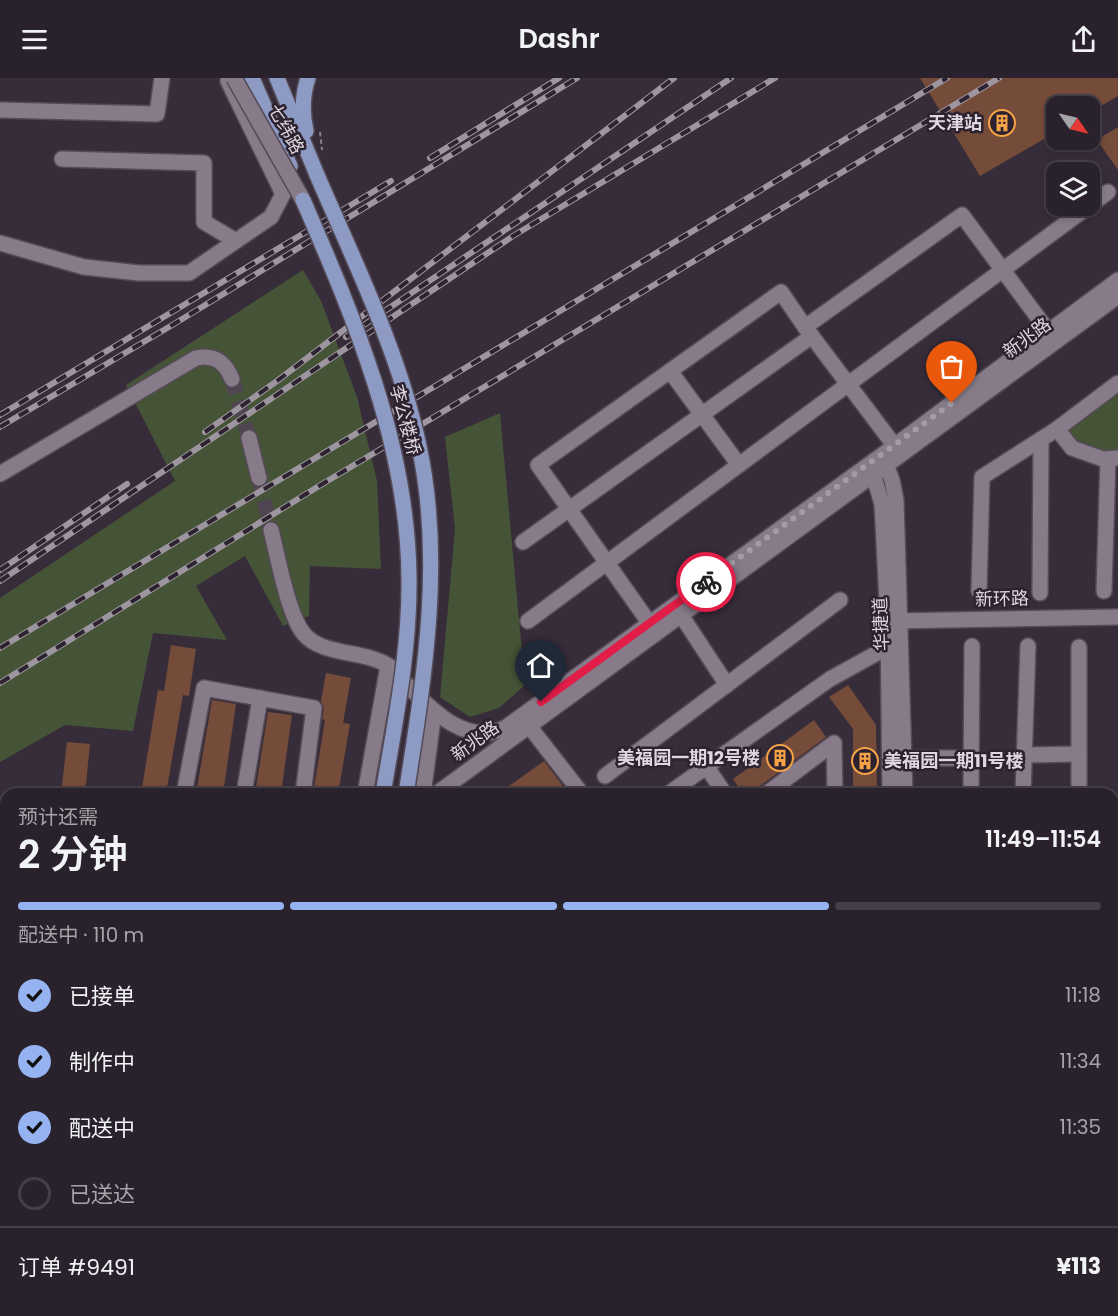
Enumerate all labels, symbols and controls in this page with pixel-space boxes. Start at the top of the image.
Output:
text: Dashr [518,20,600,57]
icon: menu [18,23,51,56]
icon: share [1067,23,1100,56]
north arrow [1046,96,1100,150]
map controls [1046,96,1100,216]
street label: 七纬路 [262,99,310,158]
building icon: 天津站 [987,108,1017,138]
place label: 天津站 [928,110,982,135]
button: layers [1046,162,1100,216]
street label: 新兆路 [998,312,1056,364]
pin [926,341,977,403]
icon: bag [935,350,968,383]
street label: 李公楼桥 [384,382,427,458]
courier [676,552,736,612]
icon: bike [690,566,723,599]
street label: 新环路 [975,586,1029,611]
street label: 华捷道 [867,597,894,651]
pin [515,640,566,702]
icon: home [524,649,557,682]
street label: 新兆路 [446,715,504,767]
building icon: 美福园一期12号楼 [765,743,795,773]
place label: 美福园一期12号楼 [617,745,760,770]
building icon: 美福园一期11号楼 [850,746,880,776]
place label: 美福园一期11号楼 [884,748,1024,773]
text: 预计还需 [18,803,98,831]
text: 11:49–11:54 [985,824,1101,855]
text: 2 分钟 [18,827,128,882]
text: 配送中 · 110 m [18,921,144,949]
icon: check [18,979,51,1012]
text: 已接单 [69,981,135,1012]
text: 11:18 [1065,981,1101,1009]
icon: check [18,1045,51,1078]
text: 制作中 [69,1047,135,1078]
text: 11:34 [1060,1047,1101,1075]
icon: check [18,1111,51,1144]
text: 配送中 [69,1113,135,1144]
text: 11:35 [1060,1113,1101,1141]
text: 已送达 [69,1179,135,1210]
text: ¥113 [1056,1251,1101,1282]
text: 订单 #9491 [18,1252,135,1283]

